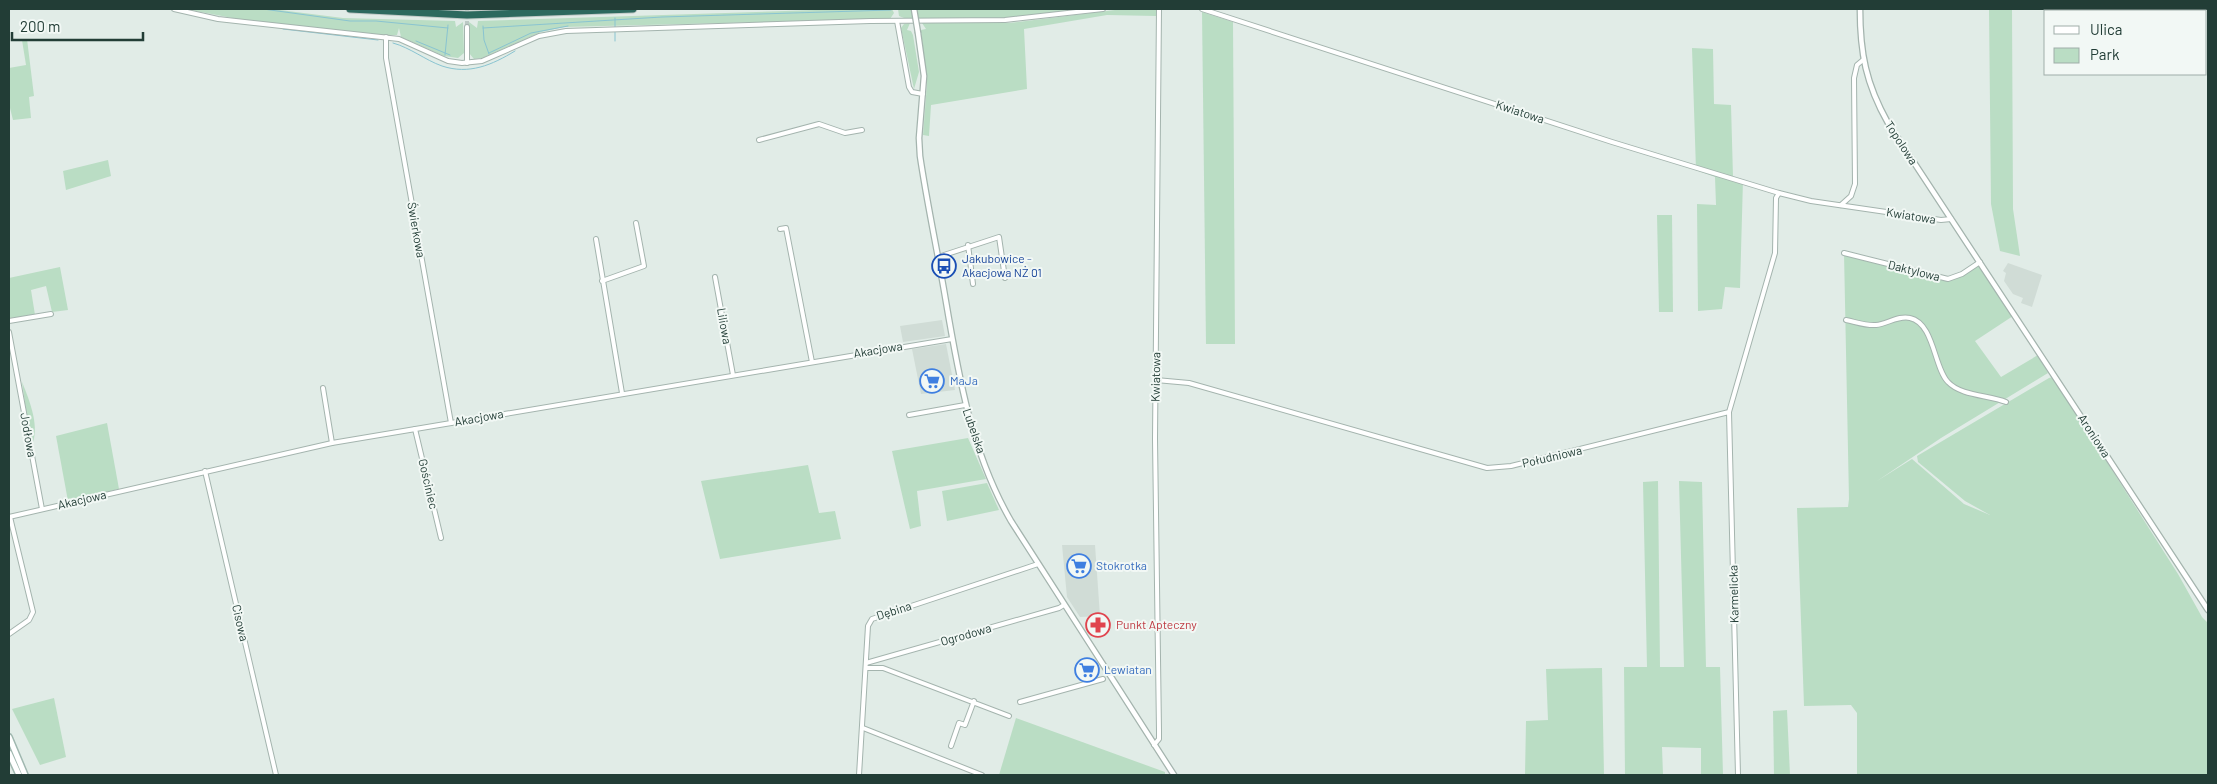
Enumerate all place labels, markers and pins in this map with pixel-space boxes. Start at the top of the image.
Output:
place label: Jakubowice - Akacjowa NŻ 01 [962,251,1042,279]
bus stop icon: Jakubowice - Akacjowa NŻ 01 [931,253,957,279]
supermarket icon: MaJa [919,368,945,394]
place label: MaJa [950,373,978,387]
supermarket icon: Stokrotka [1066,553,1092,579]
place label: Stokrotka [1096,558,1147,572]
pharmacy icon: Punkt Apteczny [1085,612,1111,638]
place label: Punkt Apteczny [1116,617,1197,631]
supermarket icon: Lewiatan [1074,657,1100,683]
place label: Lewiatan [1104,662,1152,676]

